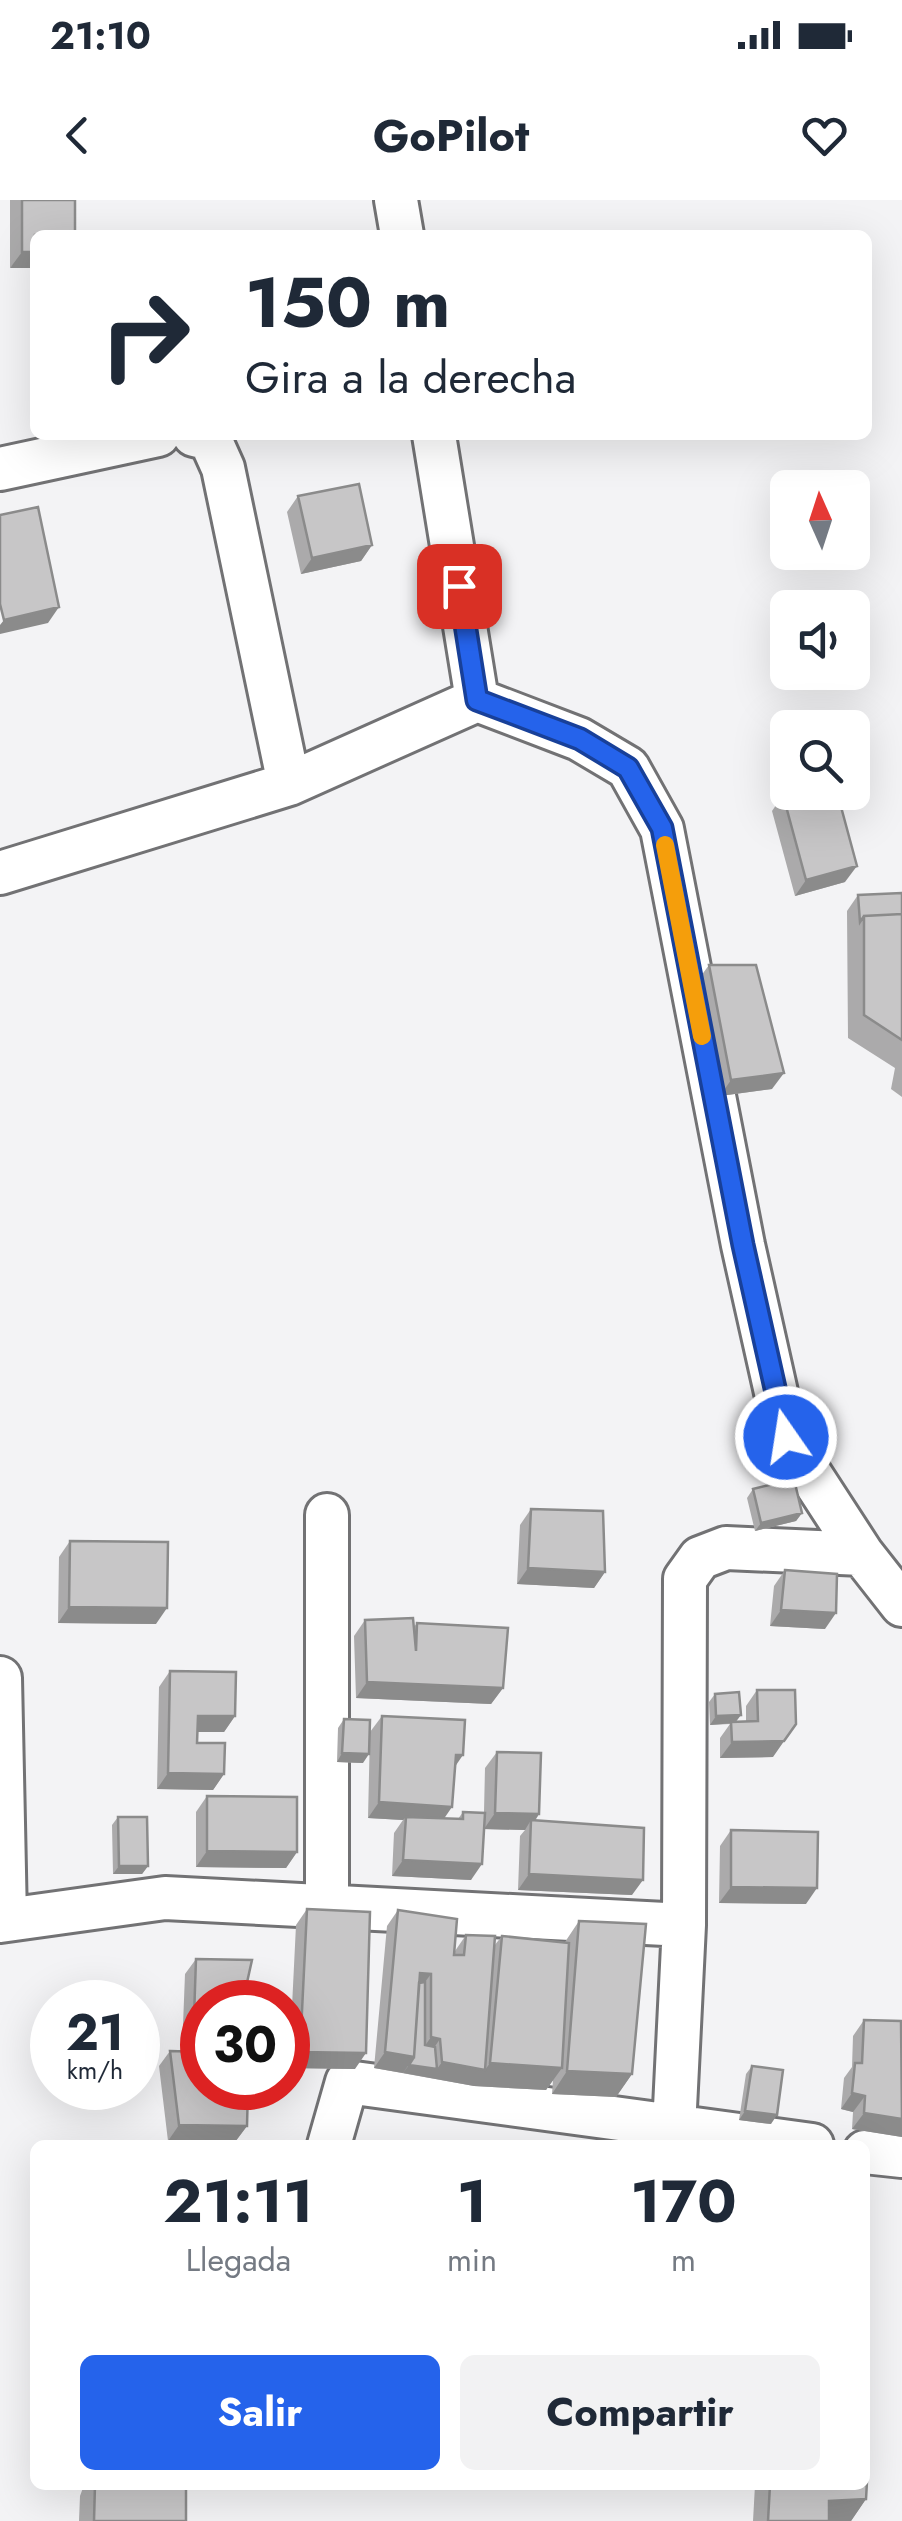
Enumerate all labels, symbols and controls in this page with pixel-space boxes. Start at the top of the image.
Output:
text: 21:10 [50,8,151,63]
text: GoPilot [373,103,529,168]
icon: back [50,108,105,163]
icon: heart [797,108,852,163]
text: 150 m [245,252,451,353]
icon: right [80,270,210,400]
text: Gira a la derecha [245,345,576,410]
north arrow [770,470,870,570]
map controls [770,470,870,810]
pin [417,544,502,629]
icon: arrive [432,559,487,614]
button: sound [770,590,870,690]
button: search [770,710,870,810]
position arrow [734,1385,838,1489]
speed limit sign: 30 [180,1980,310,2110]
text: 21 [66,1996,124,2069]
text: km/h [67,2052,123,2088]
text: 21:11 [163,2158,314,2245]
text: 1 [457,2158,487,2245]
text: 170 [630,2158,737,2245]
text: Llegada [186,2237,291,2283]
text: min [447,2237,497,2283]
text: m [671,2237,696,2283]
button: Salir [80,2355,440,2470]
button: Compartir [460,2355,820,2470]

